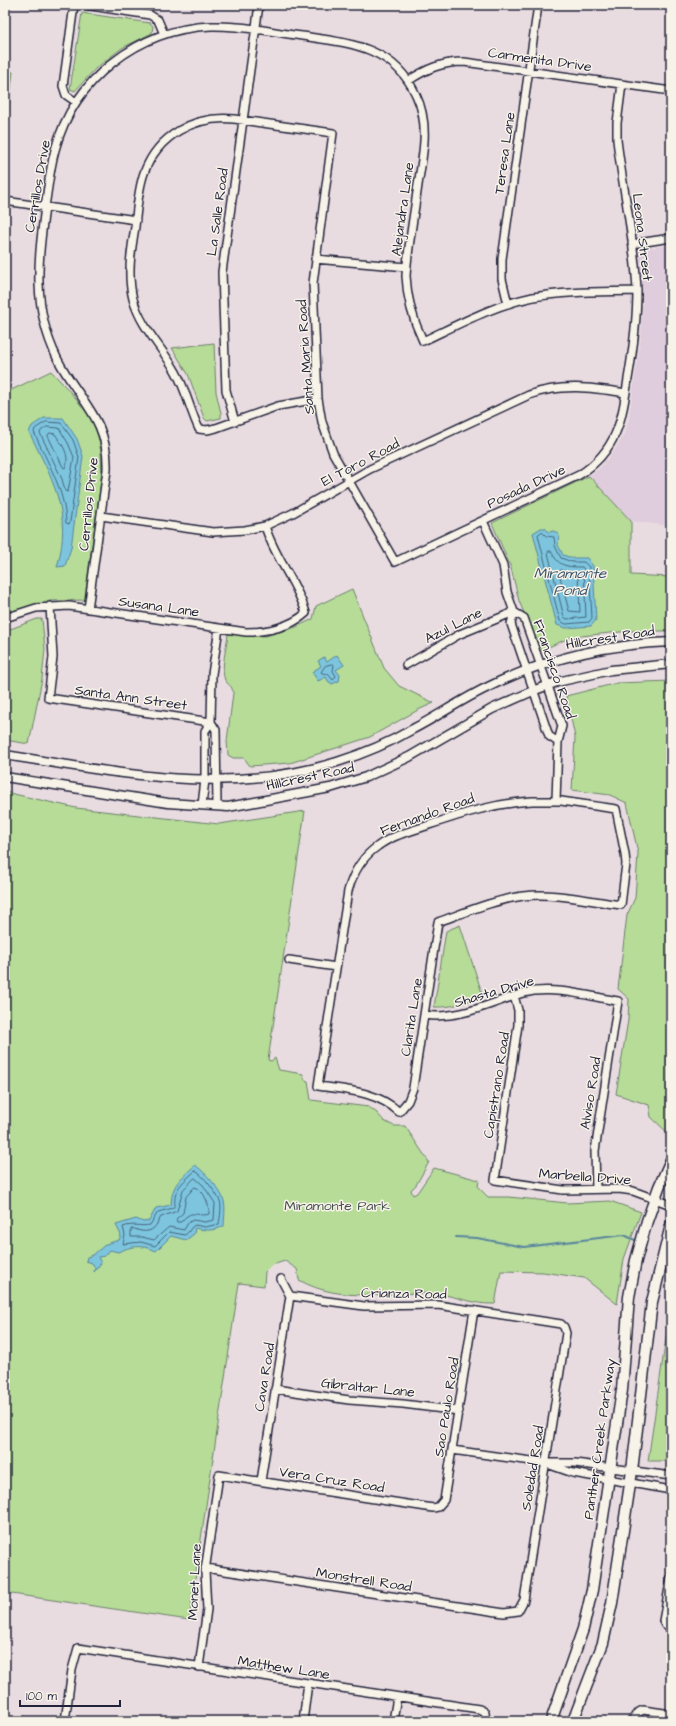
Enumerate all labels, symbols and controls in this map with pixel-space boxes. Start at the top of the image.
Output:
street label: Carmenita Drive [487,43,593,77]
street label: Teresa Lane [489,110,521,196]
street label: Cerrillos Drive [20,138,56,234]
street label: Alejandra Lane [387,161,420,257]
street label: La Salle Road [202,167,234,257]
street label: Leona Street [627,192,657,282]
street label: Santa Maria Road [292,299,320,415]
street label: El Toro Road [318,434,403,492]
street label: Cerrillos Drive [74,456,104,552]
street label: Posada Drive [484,460,569,514]
water label: Miramonte Pond [534,563,607,601]
street label: Susana Lane [117,591,201,623]
street label: Azul Lane [421,603,486,649]
street label: Francisco Road [528,617,580,722]
street label: Hillcrest Road [564,621,656,655]
street label: Santa Ann Street [73,680,189,716]
street label: Hillcrest Road [264,758,356,796]
street label: Fernando Road [377,789,477,841]
street label: Shasta Drive [452,971,537,1013]
street label: Clarita Lane [396,976,428,1058]
street label: Capistrano Road [479,1031,515,1140]
street label: Alviso Road [575,1055,607,1131]
street label: Marbella Drive [538,1164,632,1190]
park label: Miramonte Park [284,1196,390,1216]
street label: Crianza Road [361,1283,447,1305]
street label: Cava Road [250,1341,280,1413]
street label: Sao Paulo Road [429,1356,465,1458]
street label: Panther Creek Parkway [579,1357,621,1521]
street label: Gibraltar Lane [320,1373,416,1403]
street label: Soledad Road [516,1424,550,1512]
street label: Vera Cruz Road [278,1462,386,1498]
street label: Monet Lane [183,1543,207,1621]
street label: Monstrell Road [315,1563,413,1597]
street label: Matthew Lane [236,1651,332,1685]
scale bar [20,1682,120,1708]
text: 100 m [26,1688,57,1705]

